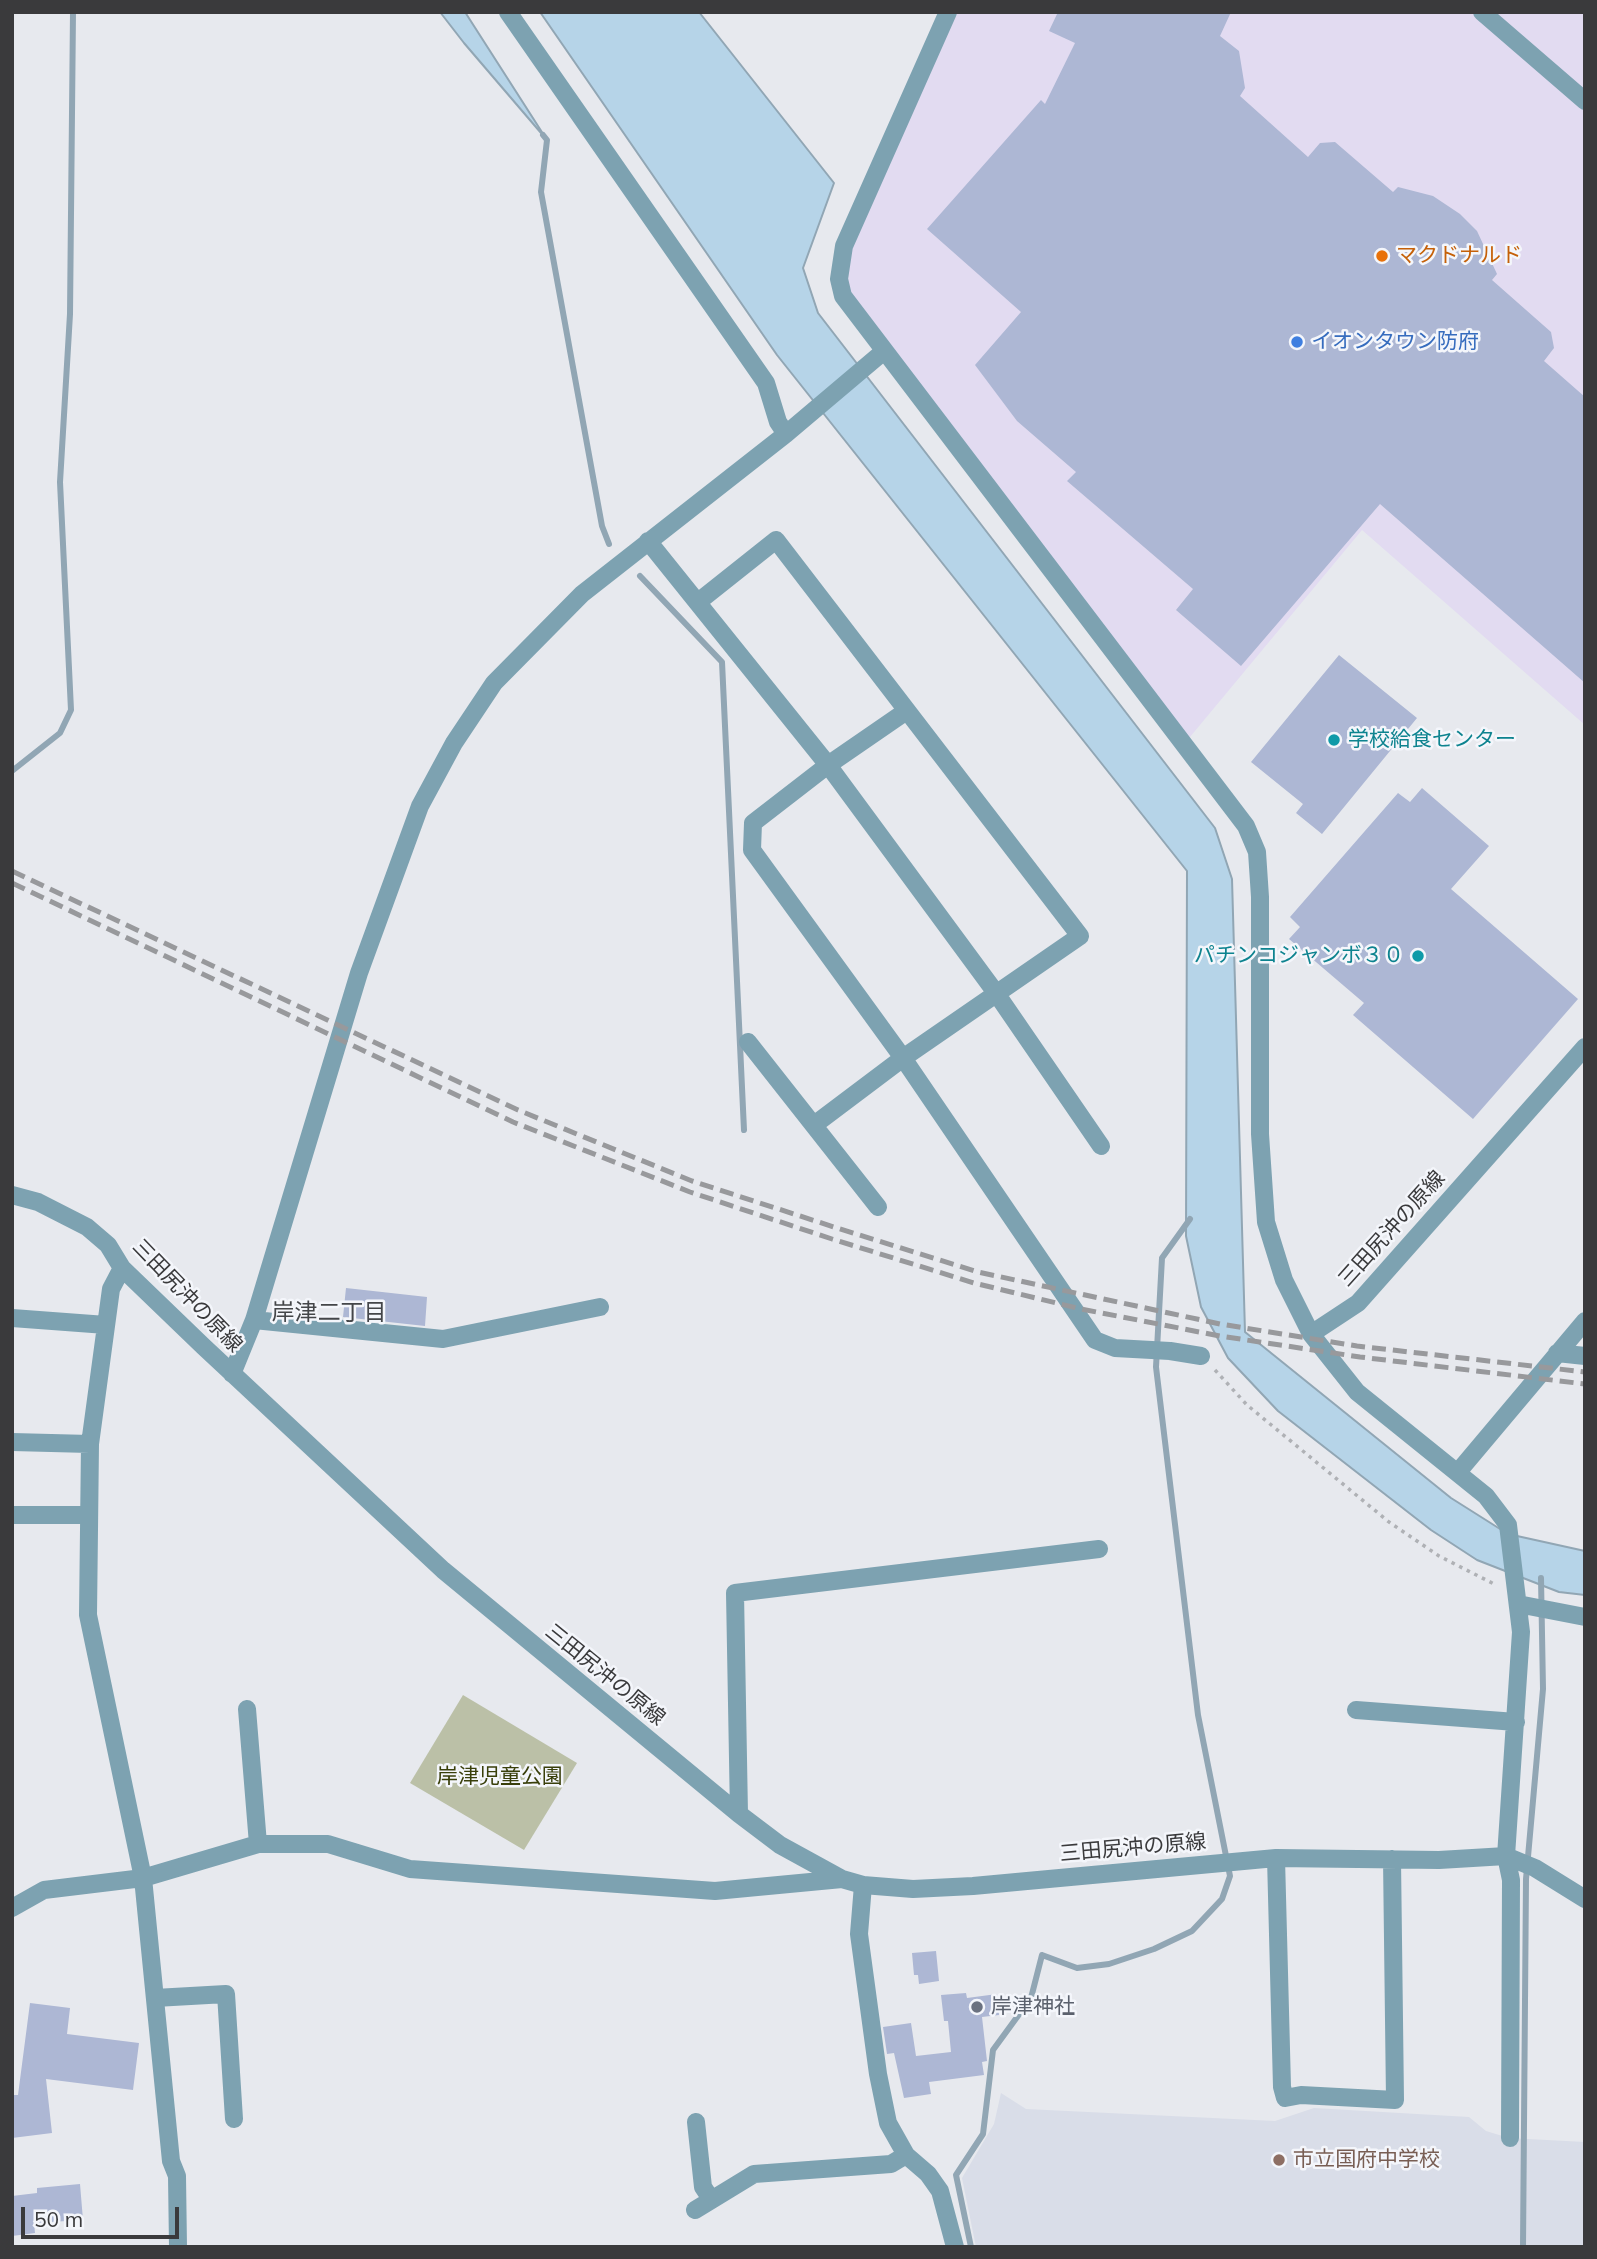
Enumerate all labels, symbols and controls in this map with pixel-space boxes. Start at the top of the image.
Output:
place label: マクドナルド [1396,243,1522,269]
marker: マクドナルド [1374,248,1390,264]
place label: イオンタウン防府 [1311,329,1479,355]
marker: イオンタウン防府 [1289,334,1305,350]
place label: 学校給食センター [1348,727,1516,753]
marker: 学校給食センター [1326,732,1342,748]
place label: パチンコジャンボ３０ [1194,943,1404,969]
marker: パチンコジャンボ３０ [1410,948,1426,964]
street label: 三田尻沖の原線 [1333,1166,1451,1292]
street label: 三田尻沖の原線 [127,1234,247,1358]
district label: 岸津二丁目 [272,1299,386,1327]
street label: 三田尻沖の原線 [540,1619,670,1731]
park label: 岸津児童公園 [437,1764,563,1790]
street label: 三田尻沖の原線 [1059,1829,1207,1867]
place label: 岸津神社 [991,1994,1075,2020]
marker: 岸津神社 [969,1999,985,2015]
place label: 市立国府中学校 [1293,2147,1440,2173]
marker: 市立国府中学校 [1271,2152,1287,2168]
scale bar [24,2192,182,2236]
text: 50 m [34,2206,83,2232]

